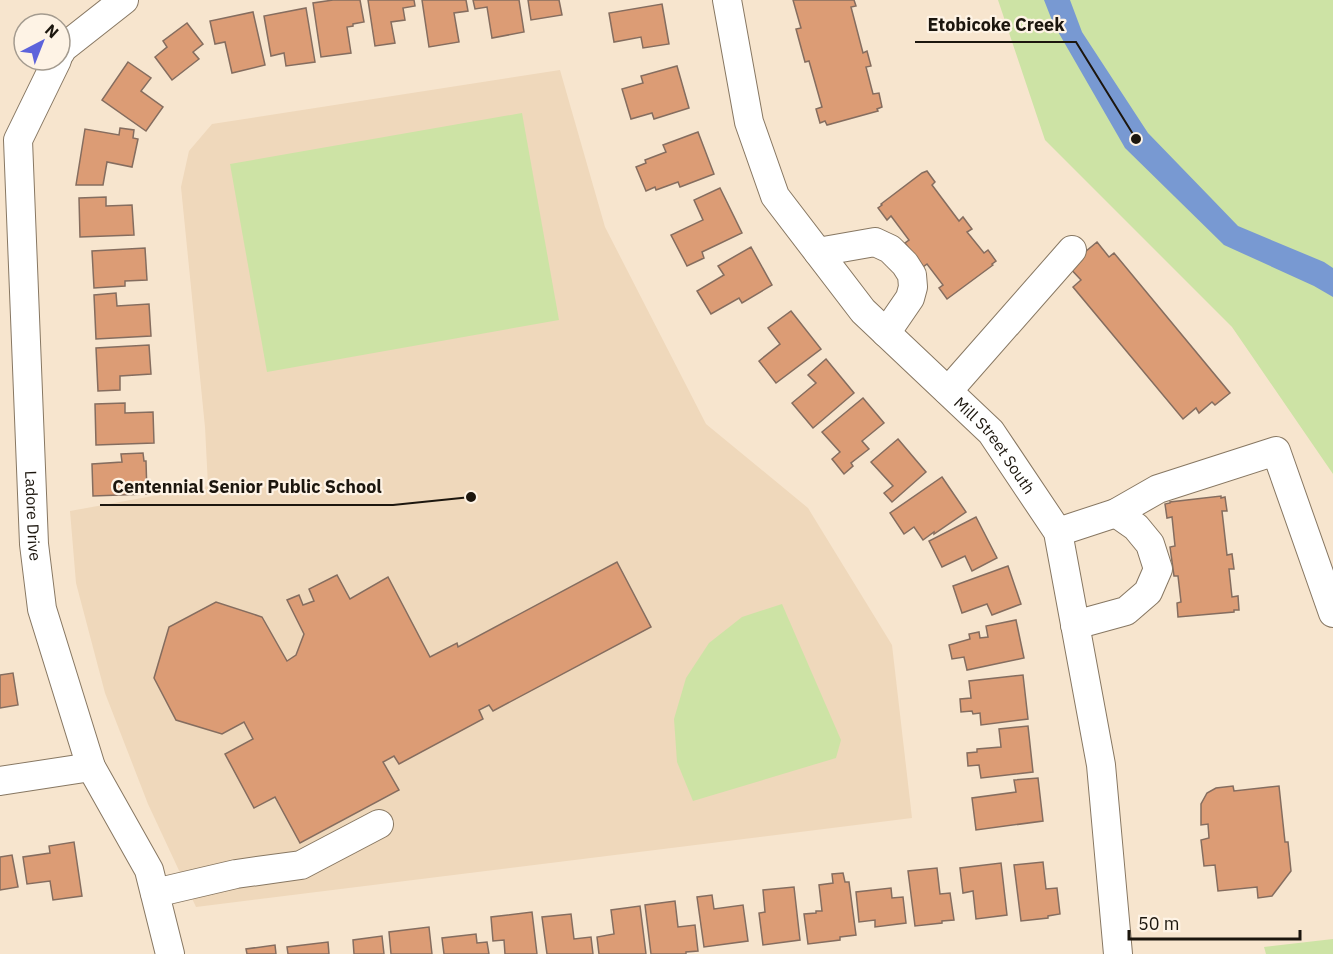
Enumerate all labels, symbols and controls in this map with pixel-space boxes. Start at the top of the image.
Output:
callout: Etobicoke Creek [915,6,1076,42]
north arrow [12,12,72,72]
text: Etobicoke Creek [927,13,1065,36]
text: N [41,20,63,42]
street label: Mill Street South [950,392,1040,498]
callout: Centennial Senior Public School [100,469,393,505]
street label: Ladore Drive [21,470,46,562]
text: Centennial Senior Public School [112,475,382,498]
scale bar [1129,903,1300,941]
text: 50 m [1138,912,1180,935]

